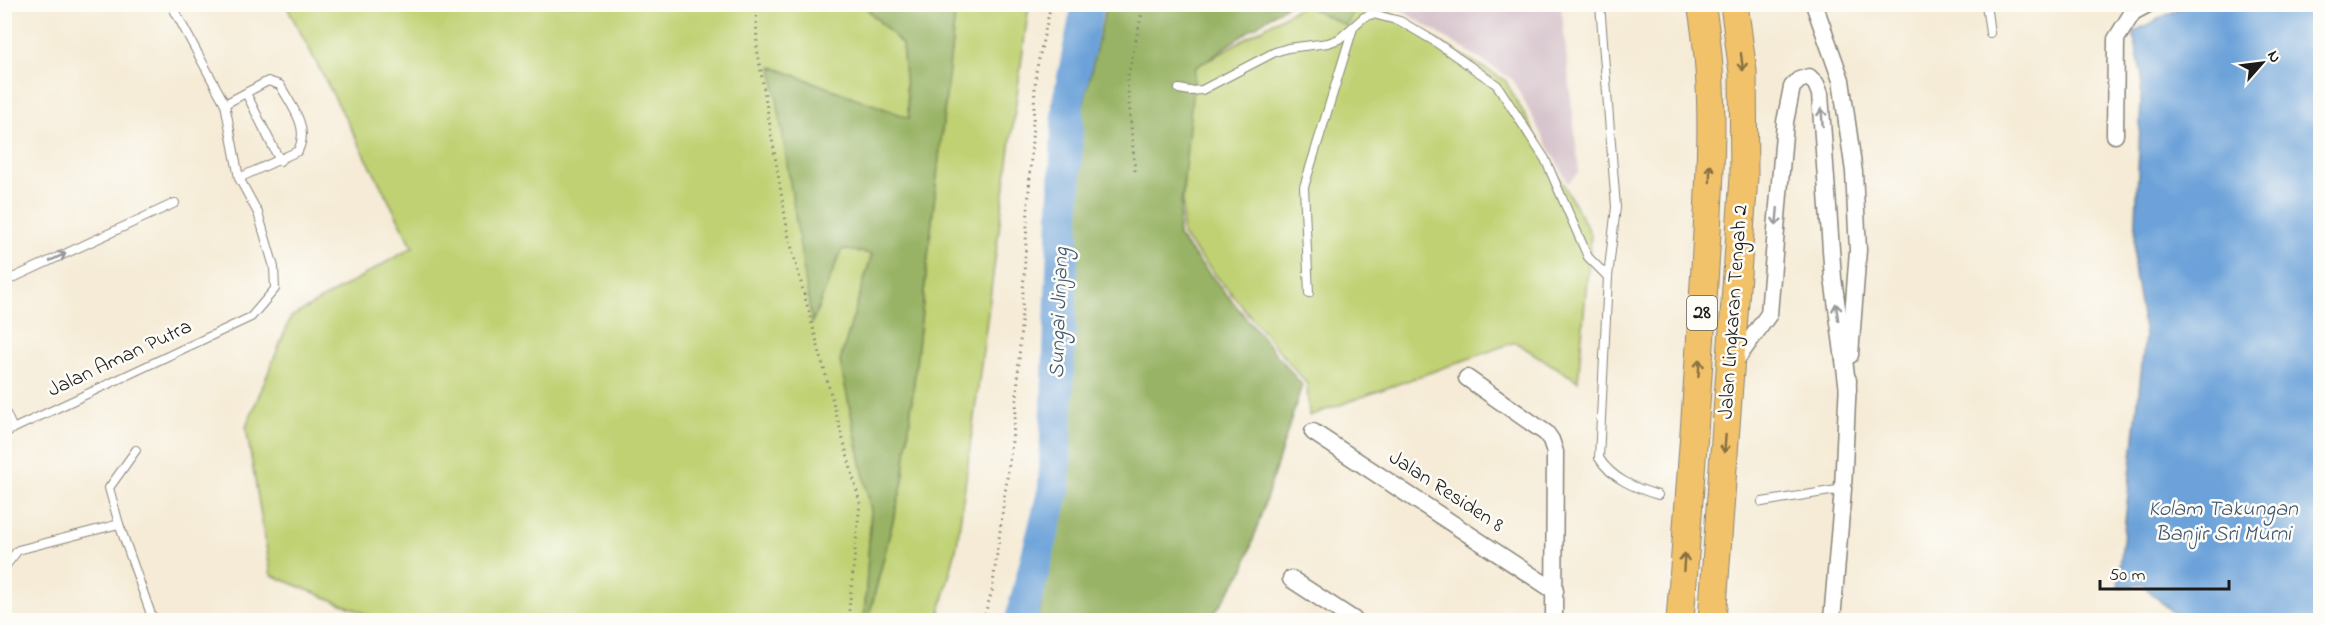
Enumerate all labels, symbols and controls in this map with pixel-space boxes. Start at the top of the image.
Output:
north arrow [2232,33,2292,93]
text: N [2260,46,2287,67]
one-way arrow [1737,52,1748,72]
one-way arrow [1816,108,1827,128]
one-way arrow [1704,164,1715,184]
street label: Jalan Lingkaran Tengah 2 [1712,204,1758,420]
one-way arrow [1772,206,1783,226]
water label: Sungai Jinjang [1042,246,1078,379]
one-way arrow [48,251,66,263]
road number: 28 [1687,296,1717,330]
one-way arrow [1832,302,1843,322]
street label: Jalan Aman Putra [43,312,197,406]
one-way arrow [1694,358,1705,378]
one-way arrow [1719,434,1730,454]
street label: Jalan Residen 8 [1382,443,1510,541]
water label: Kolam Takungan Banjir Sri Murni [2148,494,2299,551]
one-way arrow [1679,553,1690,573]
scale bar [2100,553,2229,591]
text: 50 m [2109,563,2146,589]

